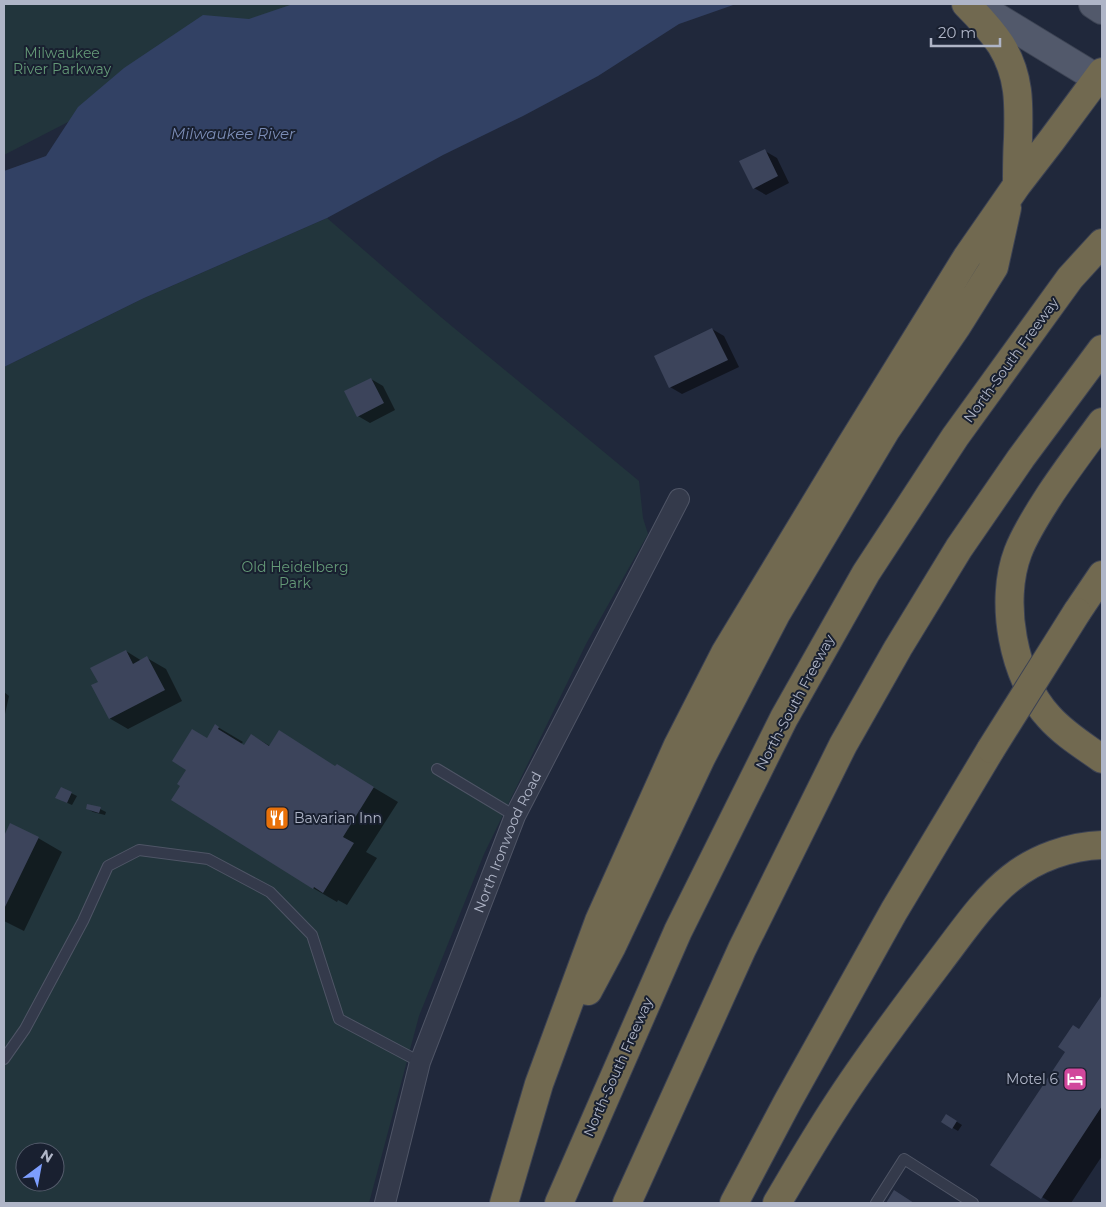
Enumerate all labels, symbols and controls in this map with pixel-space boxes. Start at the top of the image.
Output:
scale bar [931,15,1000,47]
text: 20 m [938,23,976,42]
park label: Milwaukee River Parkway [13,44,112,78]
water label: Milwaukee River [171,124,296,143]
street label: North-South Freeway [960,294,1063,426]
park label: Old Heidelberg Park [242,558,348,592]
street label: North-South Freeway [752,631,838,773]
street label: North Ironwood Road [469,768,546,915]
restaurant icon: Bavarian Inn [264,805,290,831]
place label: Bavarian Inn [294,809,382,827]
street label: North-South Freeway [579,994,657,1139]
hotel icon: Motel 6 [1062,1066,1088,1092]
place label: Motel 6 [1006,1070,1058,1088]
north arrow [15,1142,65,1192]
text: N [37,1145,56,1167]

